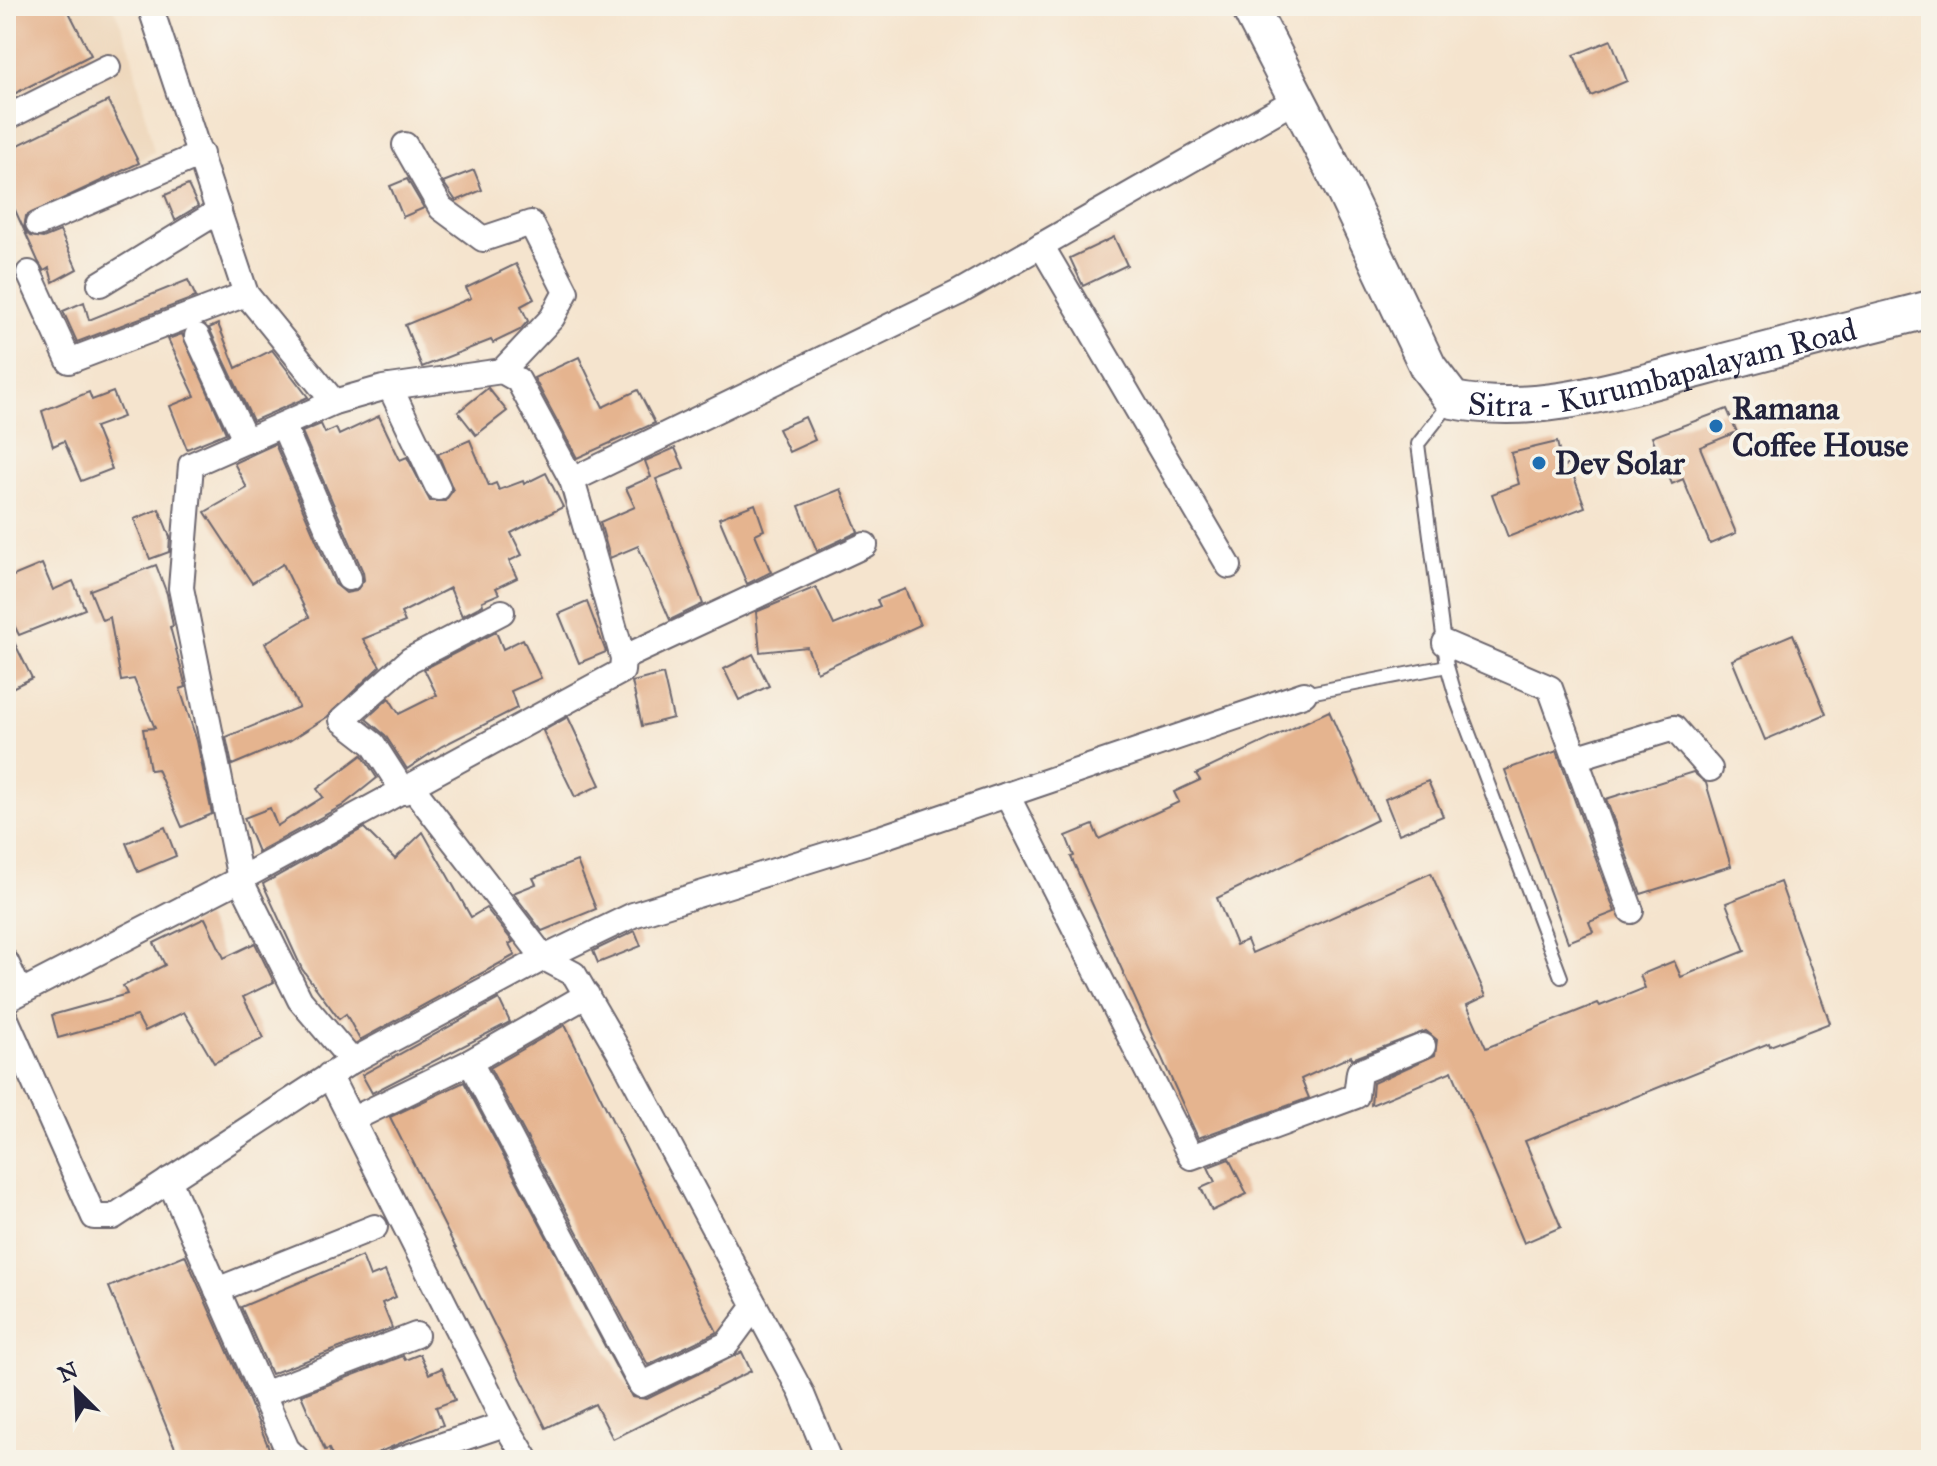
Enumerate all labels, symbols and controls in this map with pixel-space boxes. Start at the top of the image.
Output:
street label: Sitra - Kurumbapalayam Road [1466,309,1860,425]
place label: Ramana Coffee House [1732,389,1909,465]
marker: Ramana Coffee House [1707,417,1725,435]
place label: Dev Solar [1555,444,1686,483]
marker: Dev Solar [1530,454,1548,472]
north arrow [36,1350,116,1430]
text: N [54,1356,82,1388]

